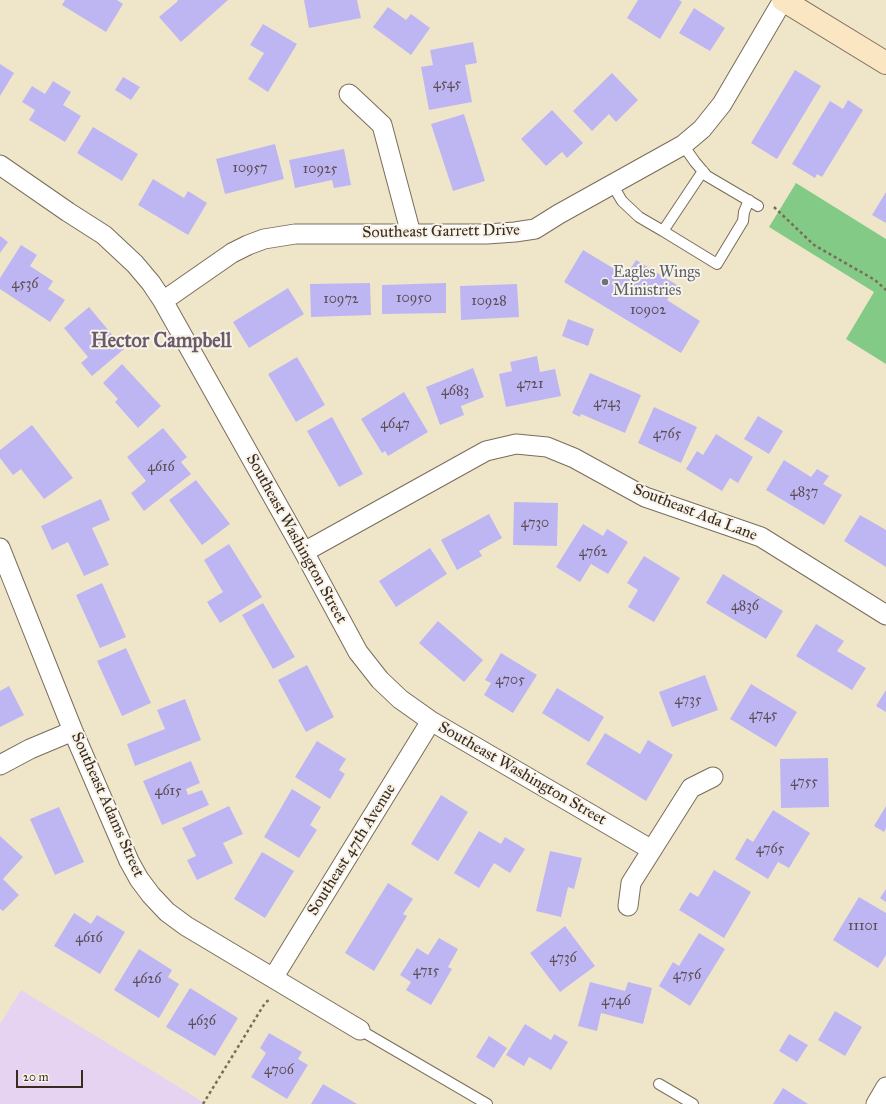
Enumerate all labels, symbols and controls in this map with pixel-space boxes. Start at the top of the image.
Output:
house number: 4545 [433,77,461,93]
house number: 10957 [232,161,268,177]
house number: 10925 [303,162,337,178]
street label: Southeast Garrett Drive [362,221,520,243]
place label: Eagles Wings Ministries [613,263,700,301]
house number: 4536 [11,277,39,293]
marker: Eagles Wings Ministries [600,277,610,287]
house number: 10950 [396,291,432,307]
house number: 10972 [323,292,359,308]
house number: 10928 [471,294,507,310]
house number: 10902 [630,303,666,319]
district label: Hector Campbell [91,330,231,354]
house number: 4721 [516,377,544,393]
house number: 4683 [441,384,469,400]
house number: 4743 [593,396,621,412]
house number: 4647 [380,417,410,433]
house number: 4765 [653,427,681,443]
street label: Southeast Washington Street [241,451,351,627]
house number: 4616 [147,460,175,476]
street label: Southeast Ada Lane [630,480,760,546]
house number: 4837 [790,485,818,501]
house number: 4730 [521,516,549,532]
house number: 4762 [579,545,607,561]
house number: 4836 [731,599,759,615]
house number: 4705 [495,673,525,689]
house number: 4735 [675,693,701,709]
house number: 4745 [749,708,777,724]
street label: Southeast Washington Street [435,718,609,830]
street label: Southeast Adams Street [66,729,148,881]
house number: 4755 [790,775,818,791]
street label: Southeast 47th Avenue [304,781,400,919]
house number: 4615 [155,784,181,800]
house number: 4765 [756,842,784,858]
house number: 11101 [848,919,878,935]
house number: 4616 [75,931,103,947]
house number: 4736 [549,951,577,967]
house number: 4715 [413,964,439,980]
house number: 4756 [673,968,701,984]
house number: 4626 [132,972,162,988]
house number: 4746 [601,994,631,1010]
house number: 4636 [188,1014,216,1030]
scale bar [18,1062,85,1088]
house number: 4706 [264,1063,294,1079]
text: 20 m [23,1070,49,1084]

